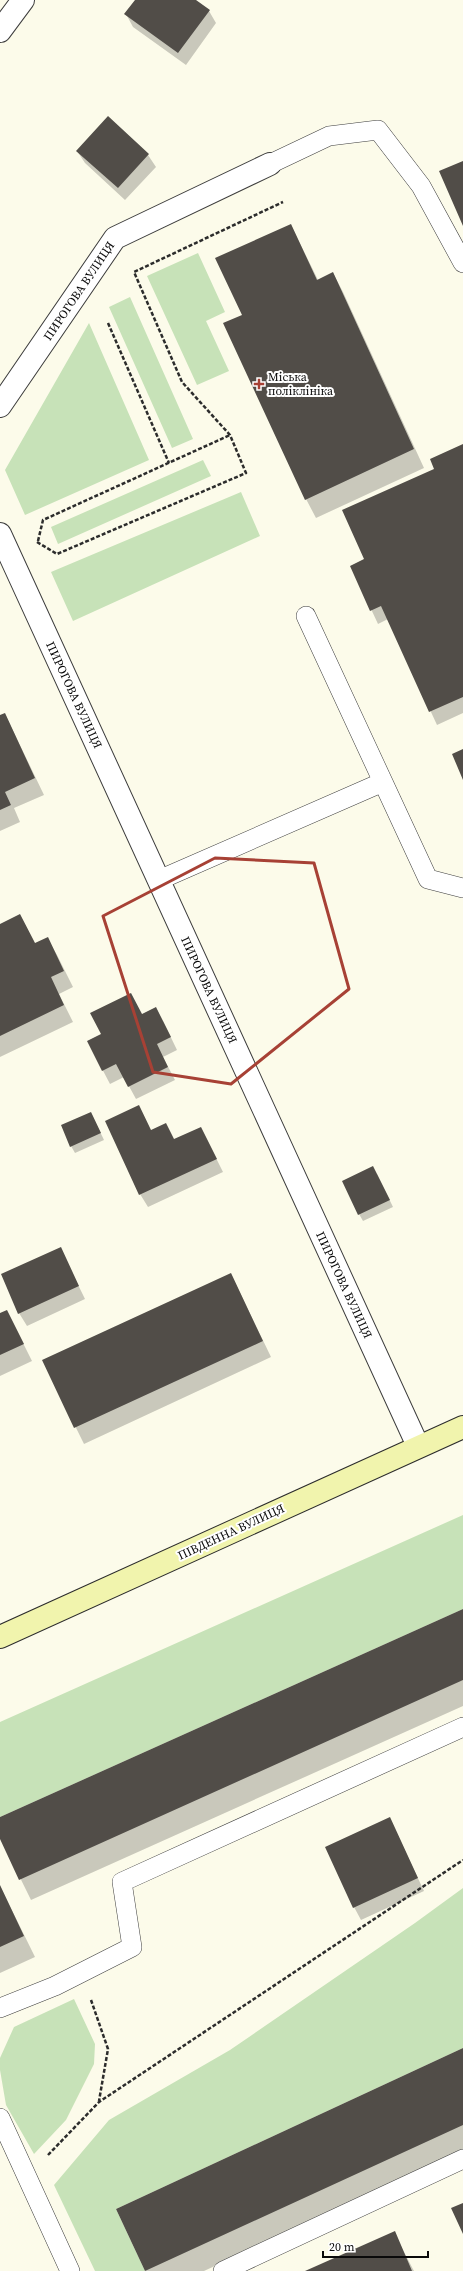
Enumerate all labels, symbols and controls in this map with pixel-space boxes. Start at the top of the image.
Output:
street label: ПИРОГОВА ВУЛИЦЯ [40,238,118,344]
place label: Міська поліклініка [268,369,334,399]
marker: Міська поліклініка [253,378,265,390]
street label: ПИРОГОВА ВУЛИЦЯ [42,639,106,751]
street label: ПИРОГОВА ВУЛИЦЯ [177,934,241,1046]
street label: ПИРОГОВА ВУЛИЦЯ [312,1229,376,1341]
street label: ПІВДЕННА ВУЛИЦЯ [175,1500,287,1564]
scale bar [323,2233,428,2259]
text: 20 m [329,2239,355,2255]

